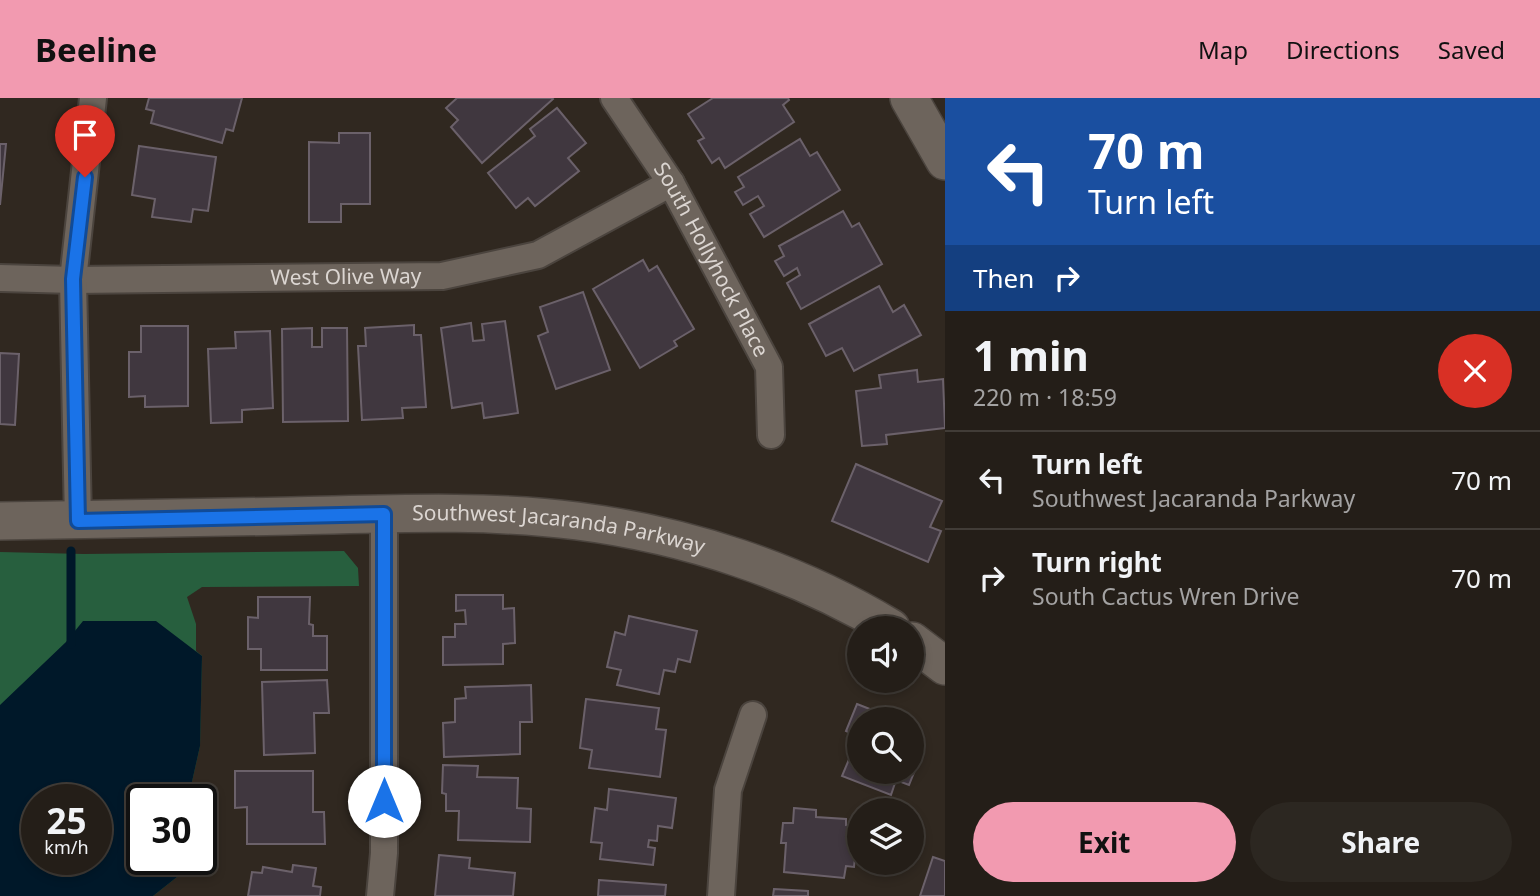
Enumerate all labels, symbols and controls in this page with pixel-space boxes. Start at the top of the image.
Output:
text: Beeline [35,27,157,72]
text: Map [1198,33,1248,66]
text: Directions [1286,33,1400,66]
text: Saved [1438,33,1505,66]
pin [55,105,115,177]
icon: arrive [66,116,104,154]
text: 70 m [1088,117,1205,183]
icon: left [973,126,1064,217]
street label: South Hollyhock Place [648,156,776,362]
text: Turn left [1088,180,1214,223]
icon: right [1048,259,1086,297]
text: Then [973,260,1034,296]
street label: West Olive Way [270,261,422,291]
text: 1 min [973,326,1089,383]
button: close [1438,334,1512,408]
text: 220 m · 18:59 [973,381,1117,413]
text: Turn left [1032,446,1143,482]
icon: left [973,461,1011,499]
text: 70 m [1451,462,1512,498]
text: Southwest Jacaranda Parkway [1032,482,1355,514]
street label: Southwest Jacaranda Parkway [412,498,709,560]
text: Turn right [1032,544,1162,580]
icon: right [973,559,1011,597]
text: 70 m [1451,560,1512,596]
text: South Cactus Wren Drive [1032,580,1300,612]
map controls [847,616,924,875]
button: sound [847,616,924,693]
button: search [847,707,924,784]
position arrow [347,764,421,838]
speed limit sign: 30 [126,784,217,875]
text: 25 [46,797,87,844]
button: layers [847,798,924,875]
button: Exit [973,802,1236,882]
button: Share [1250,802,1512,882]
text: km/h [44,835,89,859]

